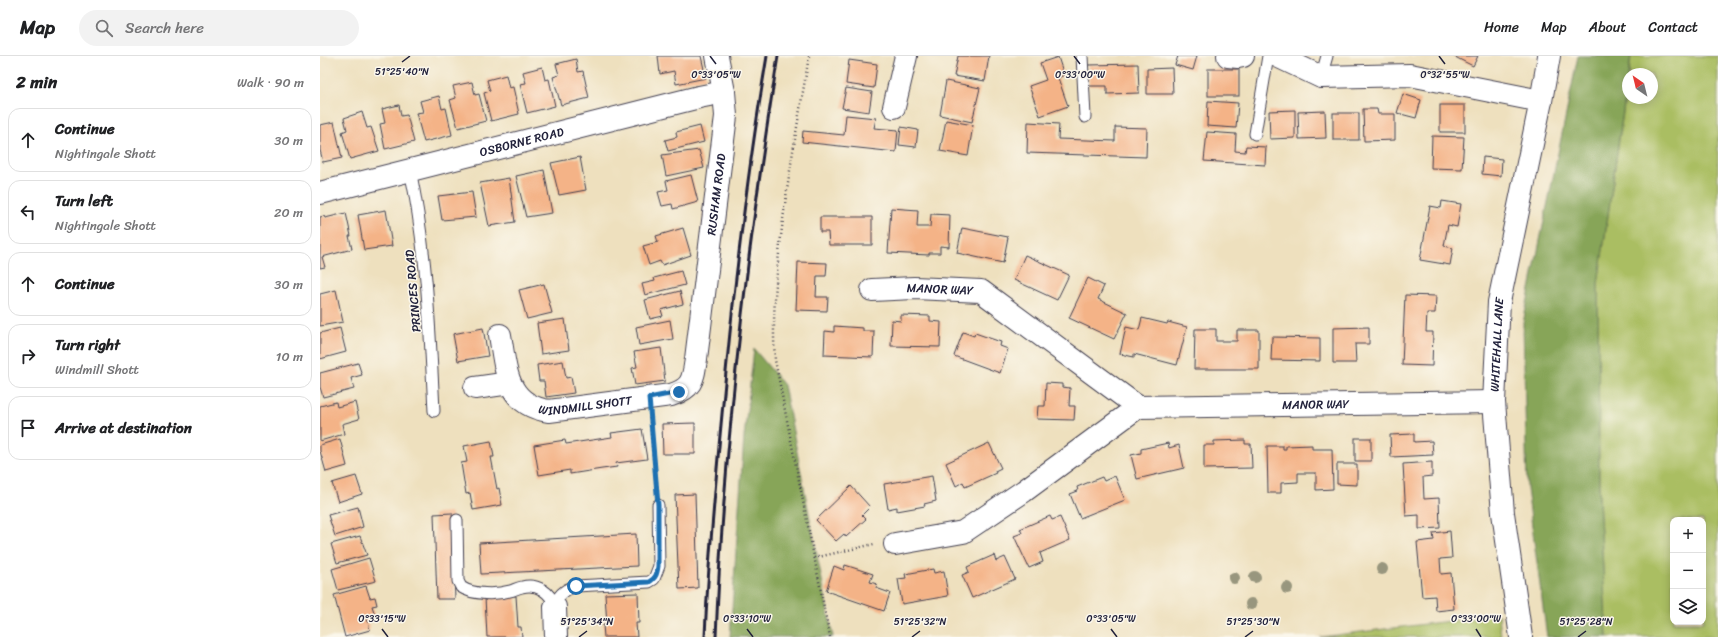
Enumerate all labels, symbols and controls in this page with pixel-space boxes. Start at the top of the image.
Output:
search box [79,10,359,46]
text: Map [20,11,55,44]
text: Search here [125,15,204,41]
text: Home [1484,15,1519,40]
text: Map [1541,15,1567,40]
text: About [1589,15,1626,40]
text: Contact [1648,15,1698,40]
icon: search [93,17,115,39]
text: 51°25'40"N [375,63,429,81]
text: 0°33'05"W [691,66,741,84]
text: 0°33'00"W [1055,66,1105,84]
text: 0°32'55"W [1420,66,1470,84]
text: 2 min [16,67,57,97]
north arrow [1622,68,1658,104]
text: Walk · 90 m [237,71,304,94]
text: Continue [55,116,115,142]
street label: OSBORNE ROAD [477,121,566,163]
icon: ahead [17,129,39,151]
text: 30 m [274,129,303,152]
text: Nightingale Shott [55,142,156,165]
street label: RUSHAM ROAD [700,152,732,237]
text: Turn left [55,188,113,214]
icon: left [17,201,39,223]
text: 20 m [274,201,303,224]
text: Nightingale Shott [55,214,156,237]
street label: PRINCES ROAD [398,248,428,333]
text: Continue [55,271,115,297]
icon: ahead [17,273,39,295]
text: 30 m [274,273,303,296]
street label: MANOR WAY [906,277,974,302]
street label: WHITEHALL LANE [1484,294,1511,392]
text: Turn right [55,332,120,358]
icon: right [17,345,39,367]
text: 10 m [276,345,303,368]
text: Windmill Shott [55,358,139,381]
route end [670,383,688,401]
street label: WINDMILL SHOTT [536,389,634,422]
street label: MANOR WAY [1282,393,1350,416]
text: Arrive at destination [55,415,192,441]
icon: arrive [17,417,39,439]
map controls [1670,517,1706,625]
button: + [1670,517,1706,553]
button: − [1670,553,1706,589]
route start [567,577,585,595]
button: layers [1670,589,1706,625]
text: 0°33'15"W [358,610,406,628]
text: 0°33'10"W [723,610,771,628]
text: 0°33'05"W [1086,610,1136,628]
text: 0°33'00"W [1451,610,1501,628]
text: 51°25'34"N [560,613,614,631]
text: 51°25'32"N [894,613,946,631]
text: 51°25'30"N [1226,613,1280,631]
text: 51°25'28"N [1559,613,1613,631]

